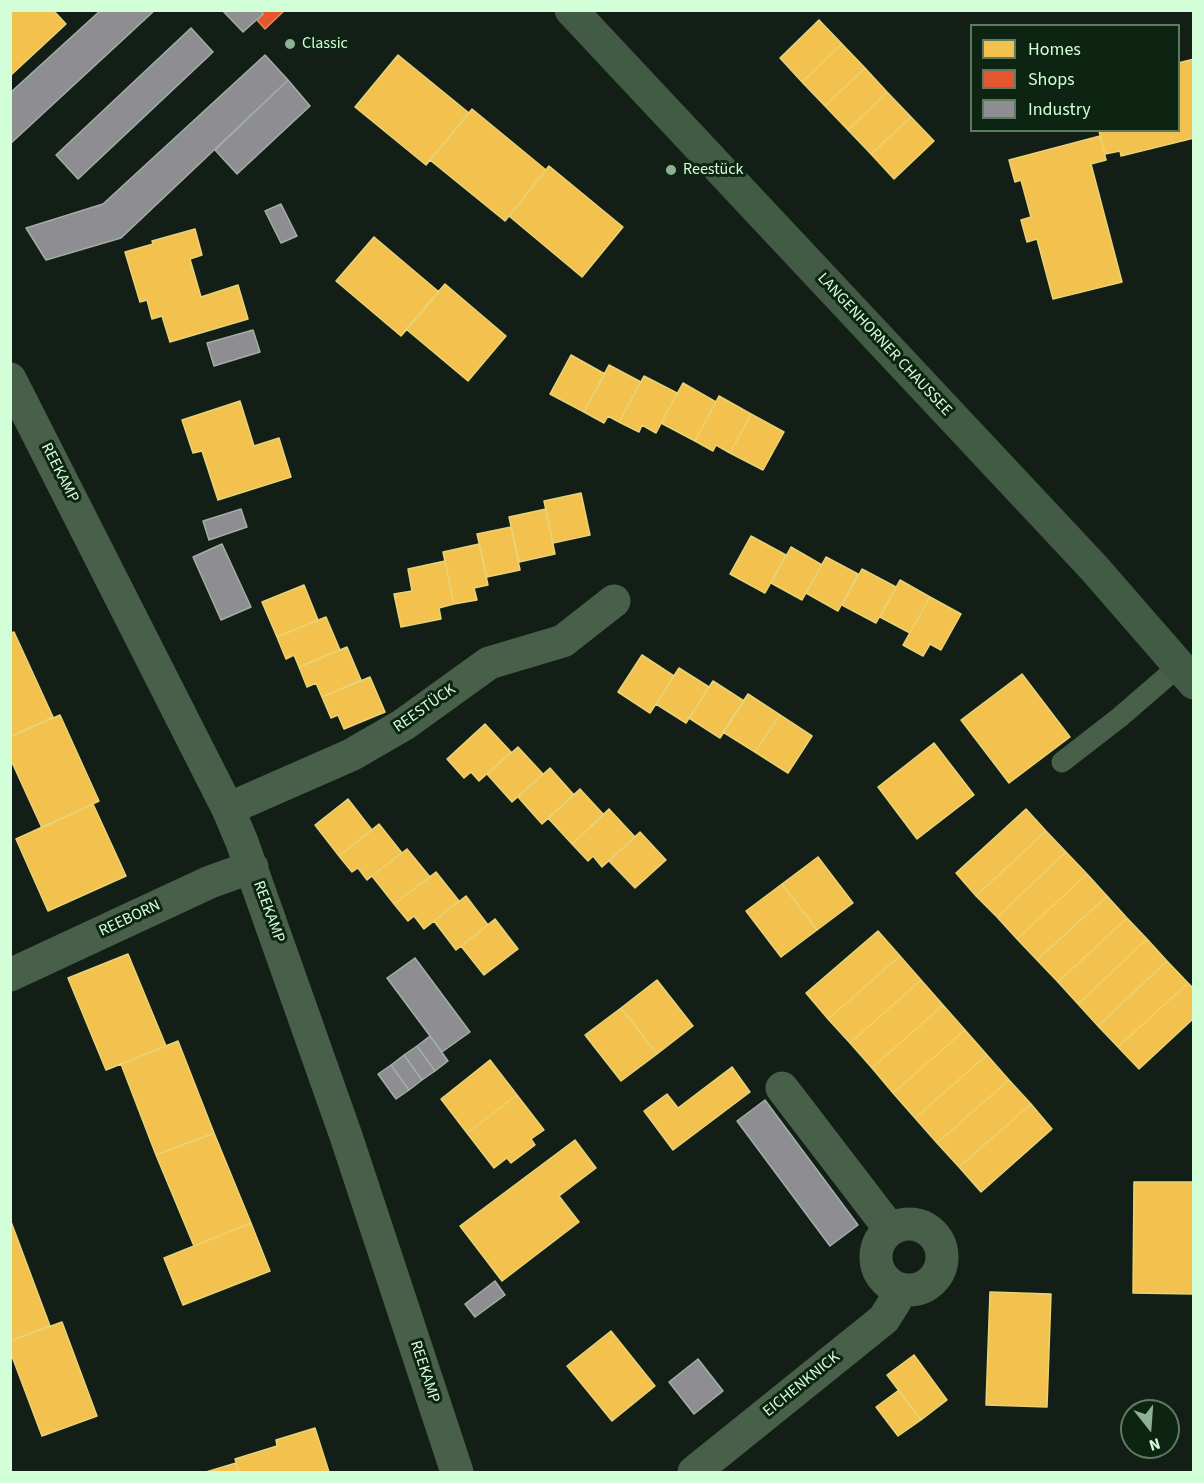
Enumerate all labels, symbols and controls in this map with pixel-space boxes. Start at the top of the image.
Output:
legend [970,24,1180,132]
place label: Classic [302,34,348,54]
marker: Classic [283,37,297,51]
text: Homes [1028,37,1081,62]
text: Shops [1028,67,1075,92]
text: Industry [1028,97,1091,122]
place label: Reestück [683,160,744,180]
marker: Reestück [664,163,678,177]
street label: LANGENHORNER CHAUSSEE [813,269,955,421]
street label: REEKAMP [36,440,82,506]
street label: REESTÜCK [390,681,460,737]
street label: REEKAMP [248,878,288,946]
street label: REEBORN [96,896,164,942]
street label: REEKAMP [405,1338,443,1406]
street label: EICHENKNICK [760,1348,844,1422]
north arrow [1120,1399,1180,1459]
text: N [1146,1432,1163,1456]

